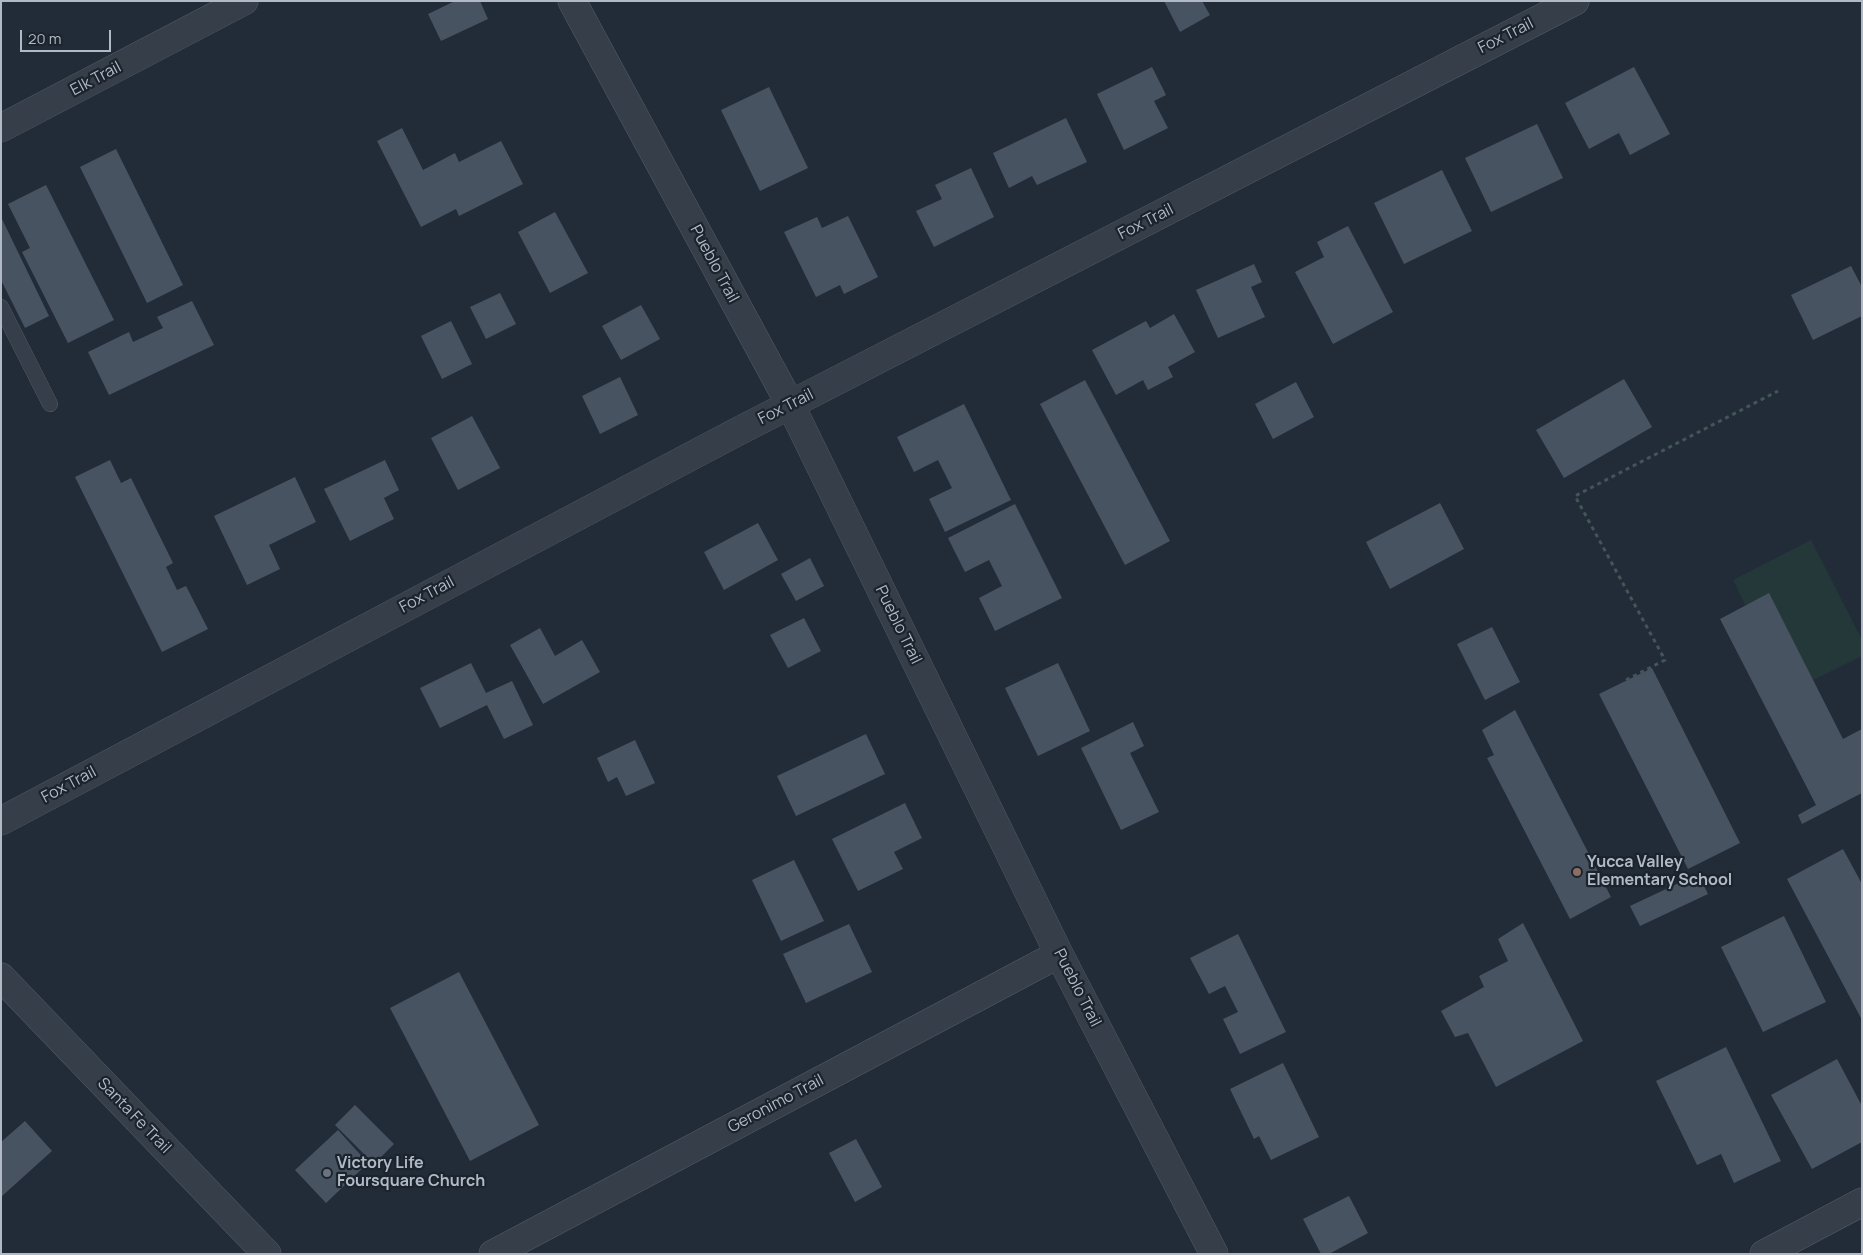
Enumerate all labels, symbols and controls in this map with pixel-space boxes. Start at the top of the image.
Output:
street label: Fox Trail [1475,14,1537,58]
scale bar [22,20,114,52]
text: 20 m [28,28,61,49]
street label: Elk Trail [67,58,125,100]
street label: Fox Trail [1115,200,1177,244]
street label: Pueblo Trail [686,222,742,306]
street label: Fox Trail [755,385,817,429]
street label: Fox Trail [396,573,458,617]
street label: Pueblo Trail [871,583,925,667]
street label: Fox Trail [38,763,100,807]
place label: Yucca Valley Elementary School [1587,853,1732,891]
marker: Yucca Valley Elementary School [1571,866,1583,878]
street label: Pueblo Trail [1049,946,1105,1030]
street label: Geronimo Trail [725,1071,827,1137]
street label: Santa Fe Trail [93,1074,175,1158]
place label: Victory Life Foursquare Church [337,1154,485,1192]
marker: Victory Life Foursquare Church [321,1167,333,1179]

